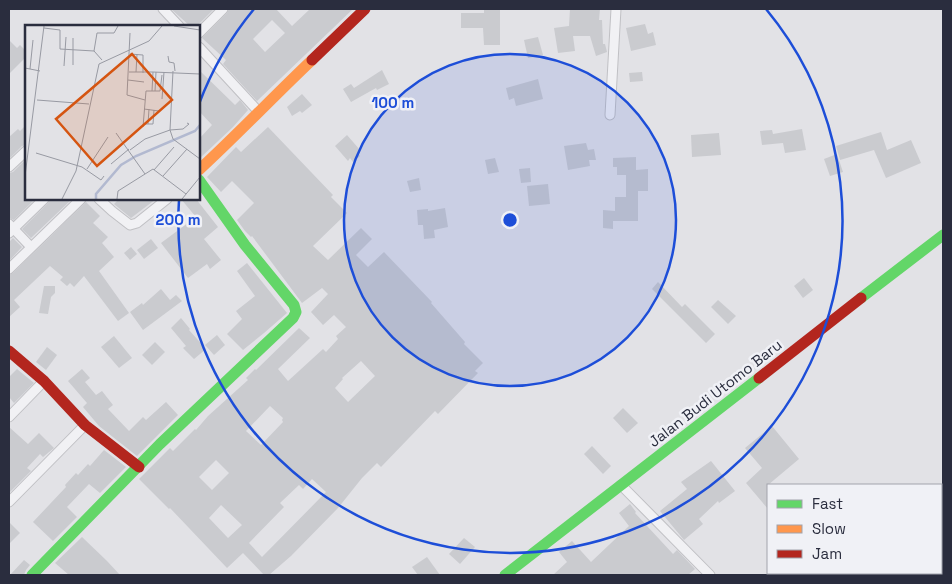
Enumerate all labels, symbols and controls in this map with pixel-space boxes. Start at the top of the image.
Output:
inset map [25,25,200,200]
text: 100 m [372,93,414,112]
text: 200 m [156,210,200,229]
centre of rings [501,211,519,229]
street label: Jalan Budi Utomo Baru [644,335,786,451]
legend [767,484,942,574]
text: Fast [812,494,843,513]
text: Slow [812,519,846,538]
text: Jam [812,544,842,563]

